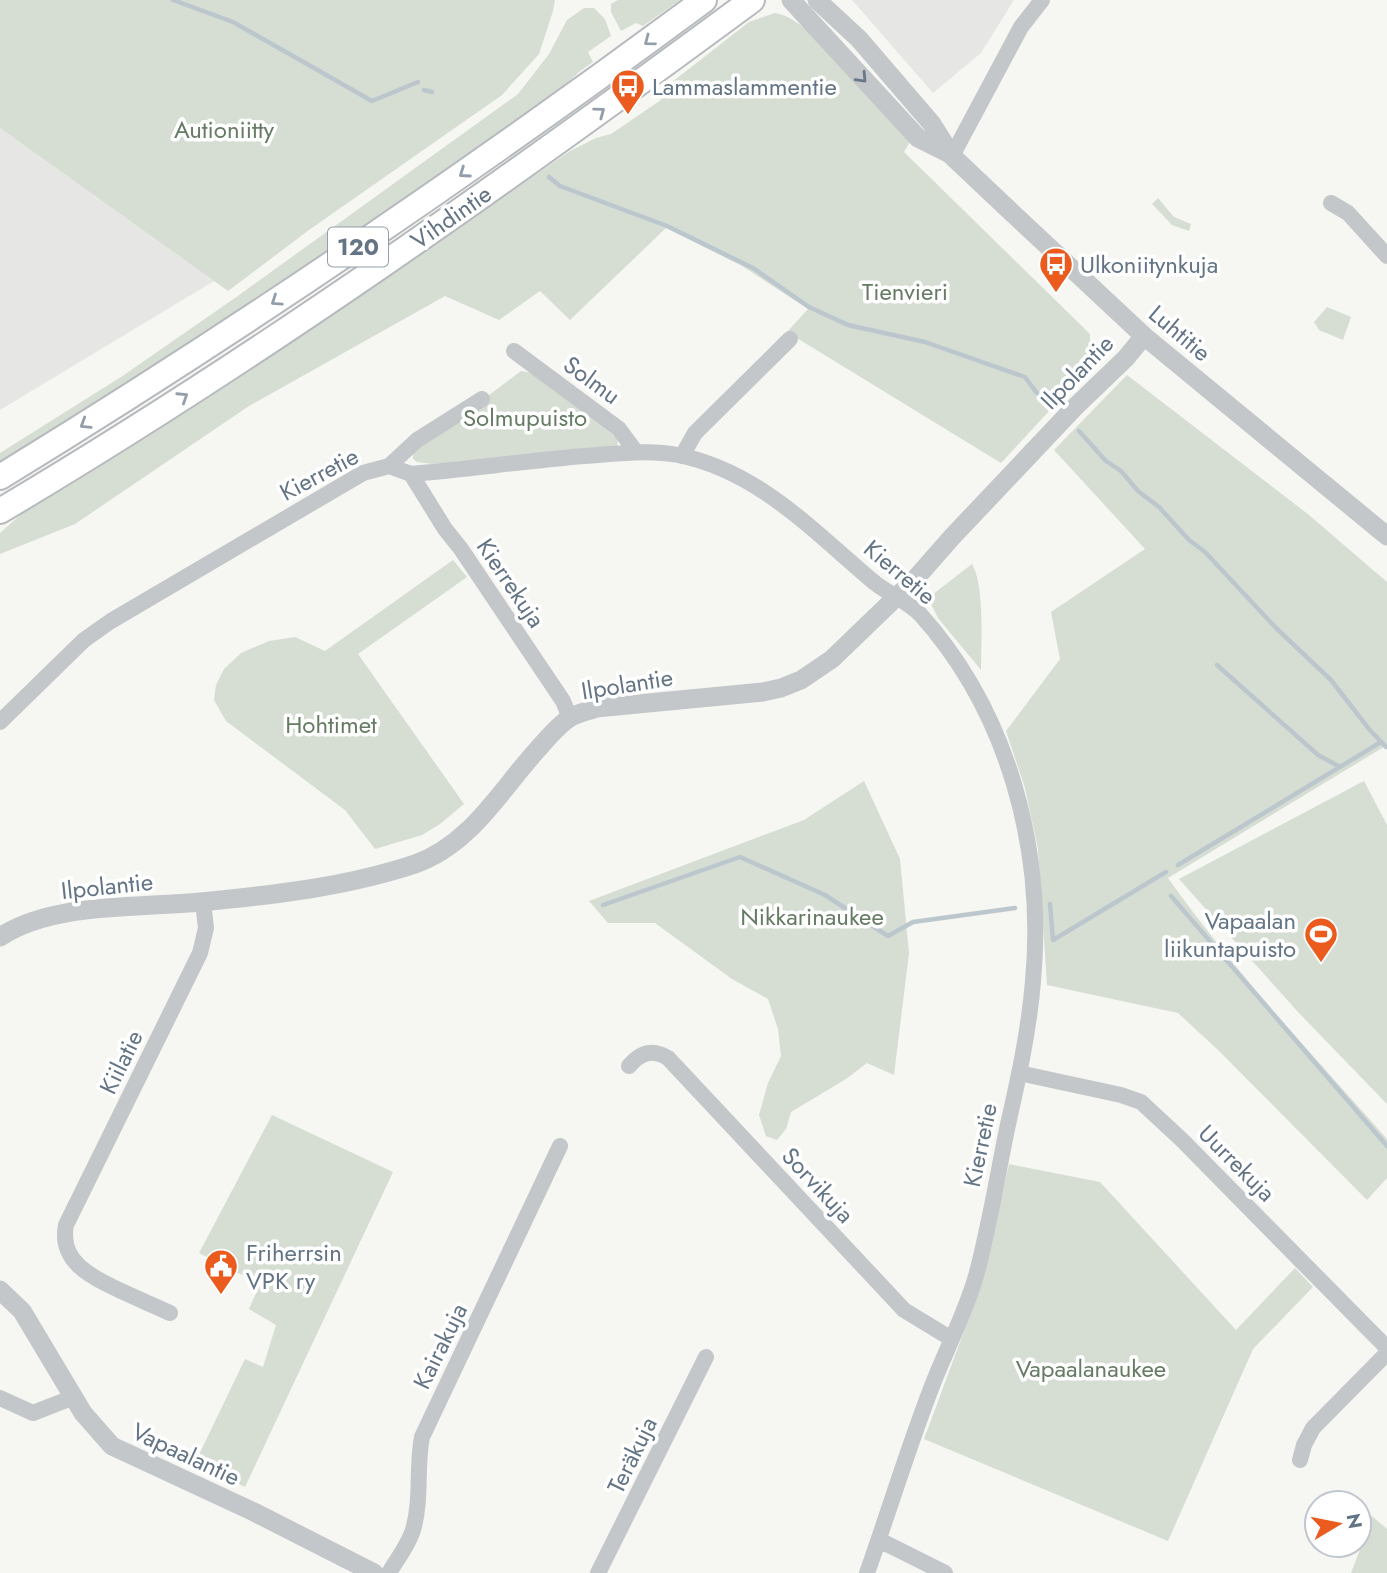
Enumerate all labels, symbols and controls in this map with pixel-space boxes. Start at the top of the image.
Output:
one-way arrow [644,32,657,45]
bus stop icon: Lammaslammentie [609,67,647,116]
place label: Lammaslammentie [652,69,837,104]
one-way arrow [853,69,866,82]
one-way arrow [592,108,604,121]
park label: Autioniitty [174,112,275,147]
one-way arrow [459,165,472,177]
street label: Vihdintie [403,176,499,258]
road number: 120 [328,228,388,266]
bus stop icon: Ulkoniitynkuja [1037,245,1075,294]
place label: Ulkoniitynkuja [1080,247,1218,282]
park label: Tienvieri [862,274,948,309]
one-way arrow [271,293,284,306]
street label: Luhtitie [1141,296,1219,370]
street label: Ilpolantie [1032,327,1122,417]
street label: Solmu [556,347,628,413]
one-way arrow [175,393,188,406]
park label: Solmupuisto [463,400,587,435]
one-way arrow [79,416,92,429]
street label: Kierretie [273,439,365,509]
street label: Kierrekuja [468,531,554,635]
street label: Kierretie [856,531,944,613]
street label: Ilpolantie [579,660,675,708]
park label: Hohtimet [285,707,377,742]
street label: Ilpolantie [59,864,155,908]
park label: Nikkarinaukee [740,899,884,934]
place label: Vapaalan liikuntapuisto [1164,903,1296,966]
sports icon: Vapaalan liikuntapuisto [1302,915,1340,964]
street label: Kiilatie [90,1024,152,1100]
street label: Kierretie [954,1100,1006,1190]
street label: Uurrekuja [1190,1116,1284,1210]
street label: Sorvikuja [774,1139,862,1231]
place label: Friherrsin VPK ry [246,1235,342,1298]
public building icon: Friherrsin VPK ry [202,1247,240,1296]
street label: Kairakuja [404,1297,476,1395]
park label: Vapaalanaukee [1016,1351,1166,1386]
street label: Teräkuja [598,1411,666,1499]
street label: Vapaalantie [126,1414,246,1494]
north arrow [1303,1489,1373,1559]
text: N [1340,1511,1369,1531]

